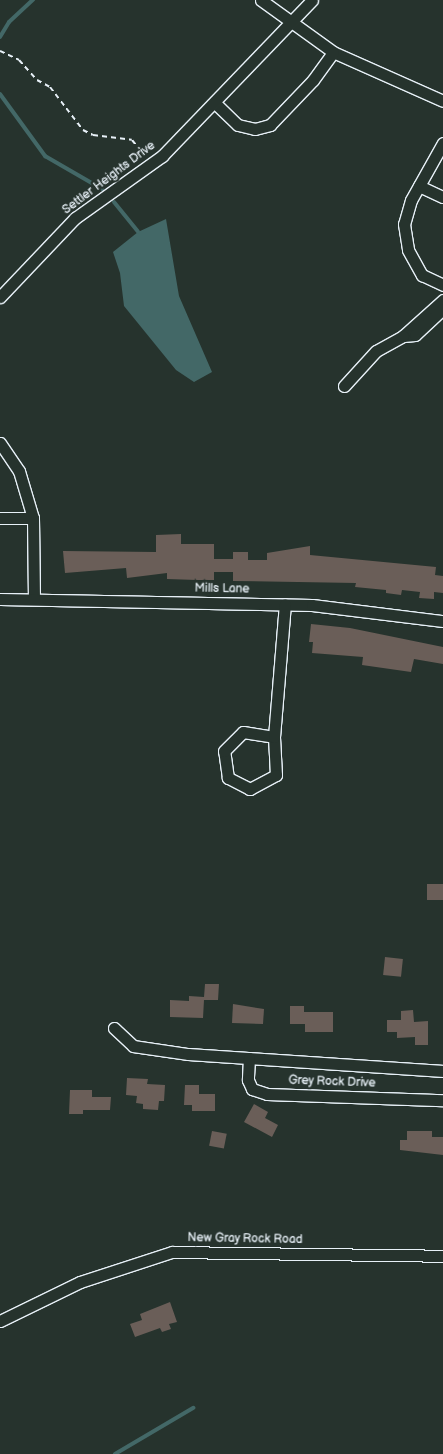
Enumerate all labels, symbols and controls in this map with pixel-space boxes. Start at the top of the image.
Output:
street label: Settler Heights Drive [60,138,158,218]
street label: Mills Lane [194,581,250,597]
street label: Grey Rock Drive [288,1073,376,1091]
street label: New Gray Rock Road [187,1231,303,1247]

